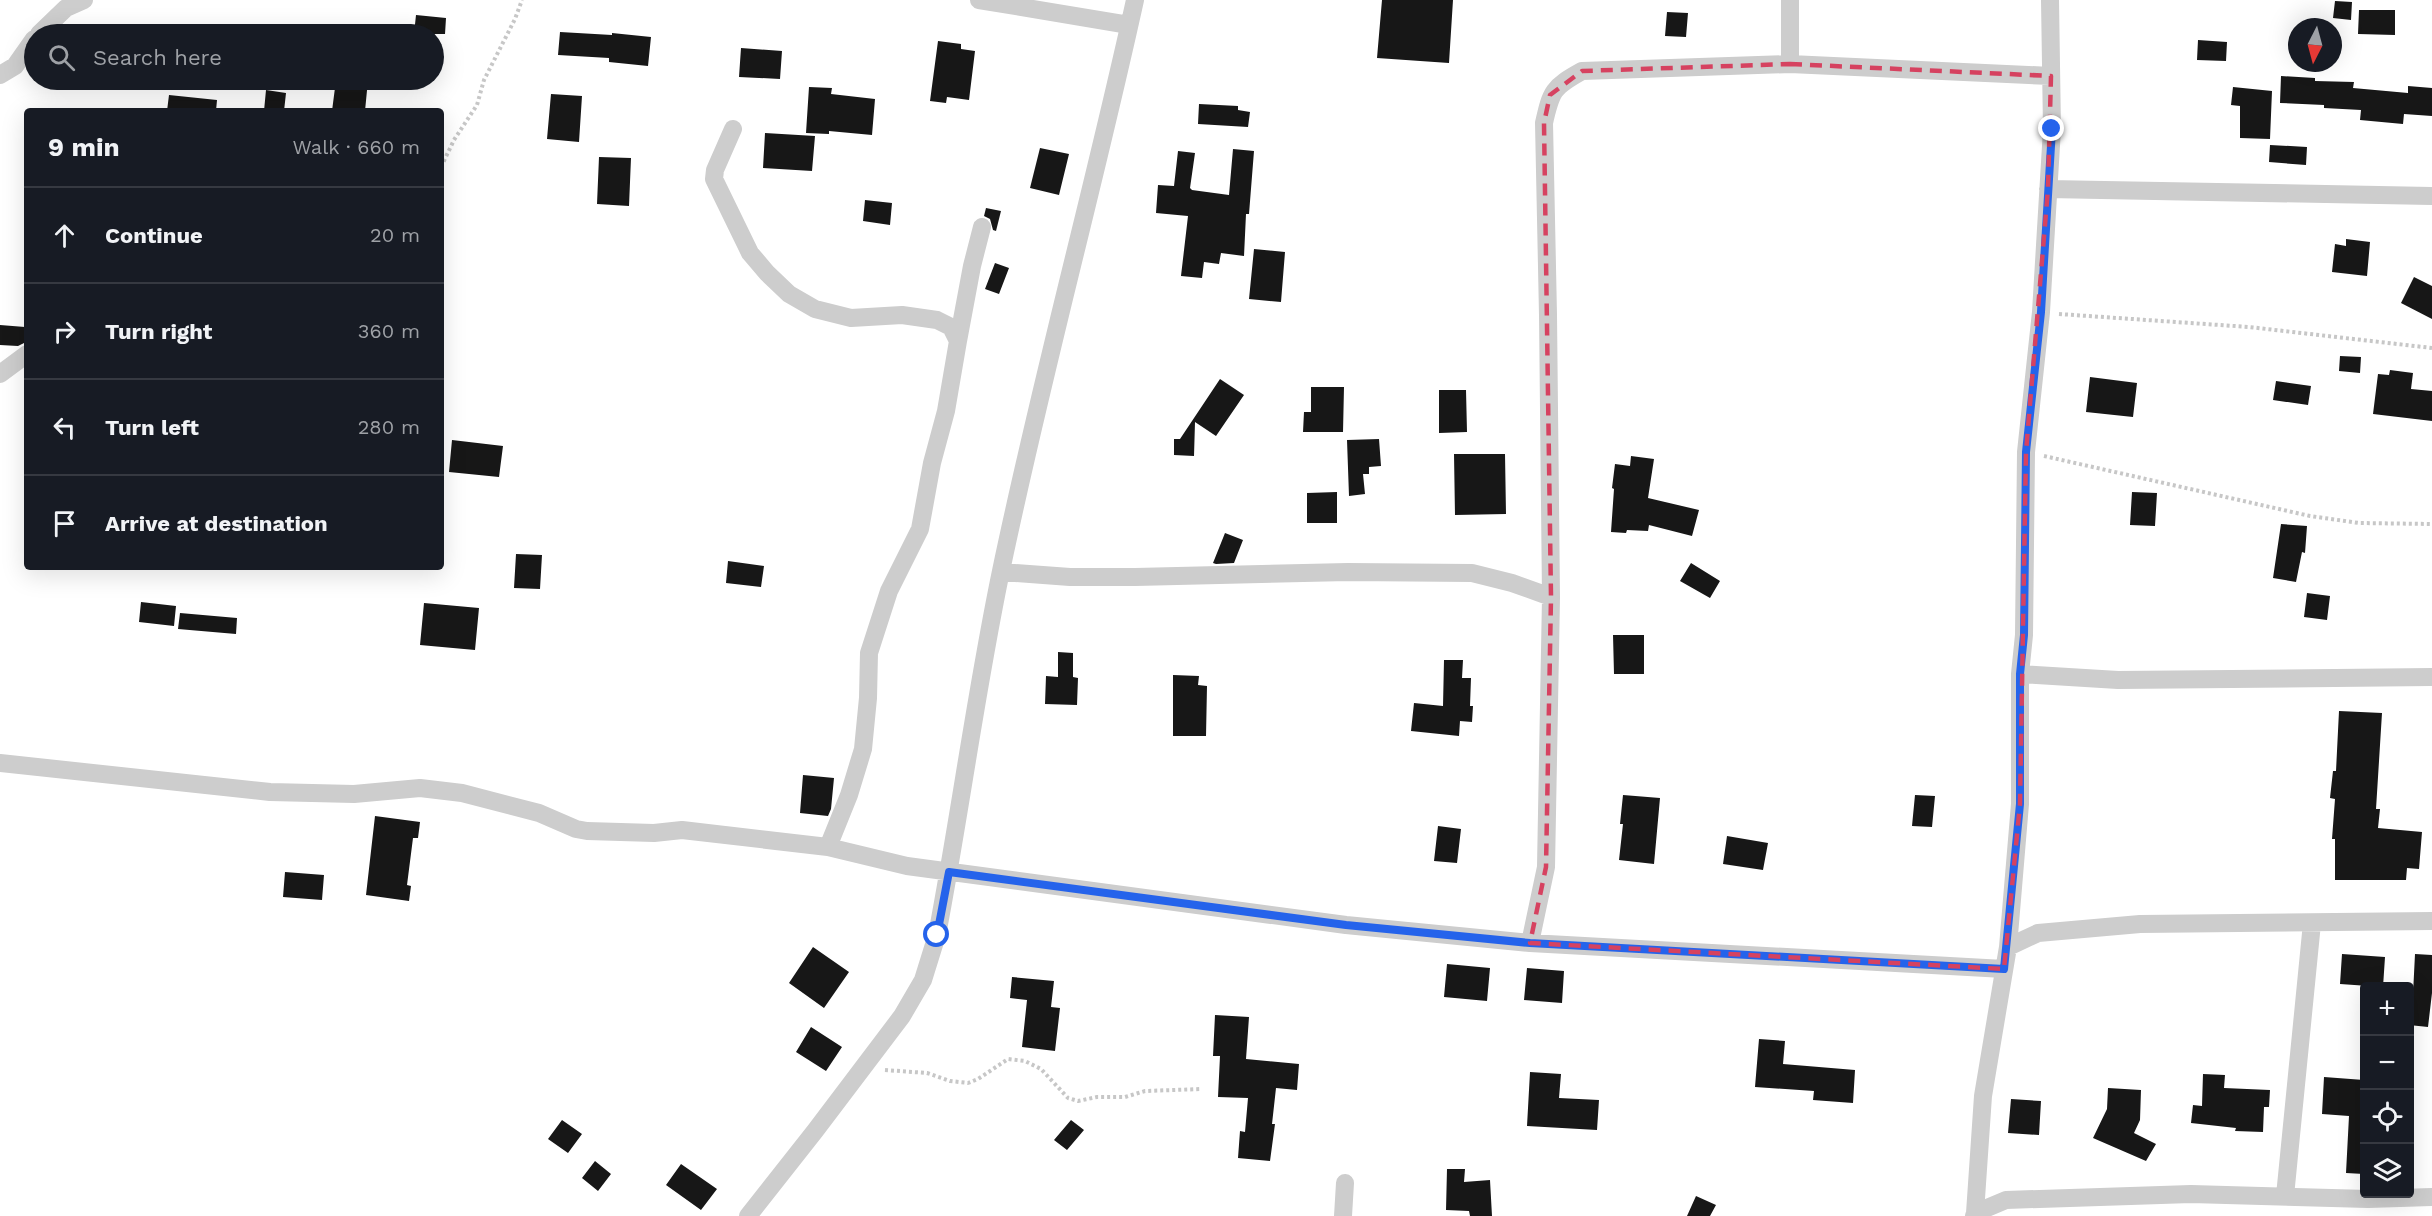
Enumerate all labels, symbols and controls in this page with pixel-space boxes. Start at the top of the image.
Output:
north arrow [2288,18,2342,72]
search box [24,24,444,90]
icon: search [45,41,78,74]
text: Search here [93,45,222,70]
route end [2038,115,2064,141]
text: 9 min [48,132,120,162]
text: Walk · 660 m [292,135,420,159]
icon: ahead [48,219,81,252]
text: Continue [105,223,203,248]
text: 20 m [370,223,420,247]
icon: right [48,315,81,348]
text: Turn right [105,319,212,344]
text: 360 m [358,319,420,343]
icon: left [48,411,81,444]
text: Turn left [105,415,199,440]
text: 280 m [358,415,420,439]
icon: arrive [48,507,81,540]
text: Arrive at destination [105,511,328,536]
route start [923,921,949,947]
map controls [2360,982,2414,1198]
button: + [2360,982,2414,1036]
button: − [2360,1036,2414,1090]
button: locate [2360,1090,2414,1144]
button: layers [2360,1144,2414,1198]

